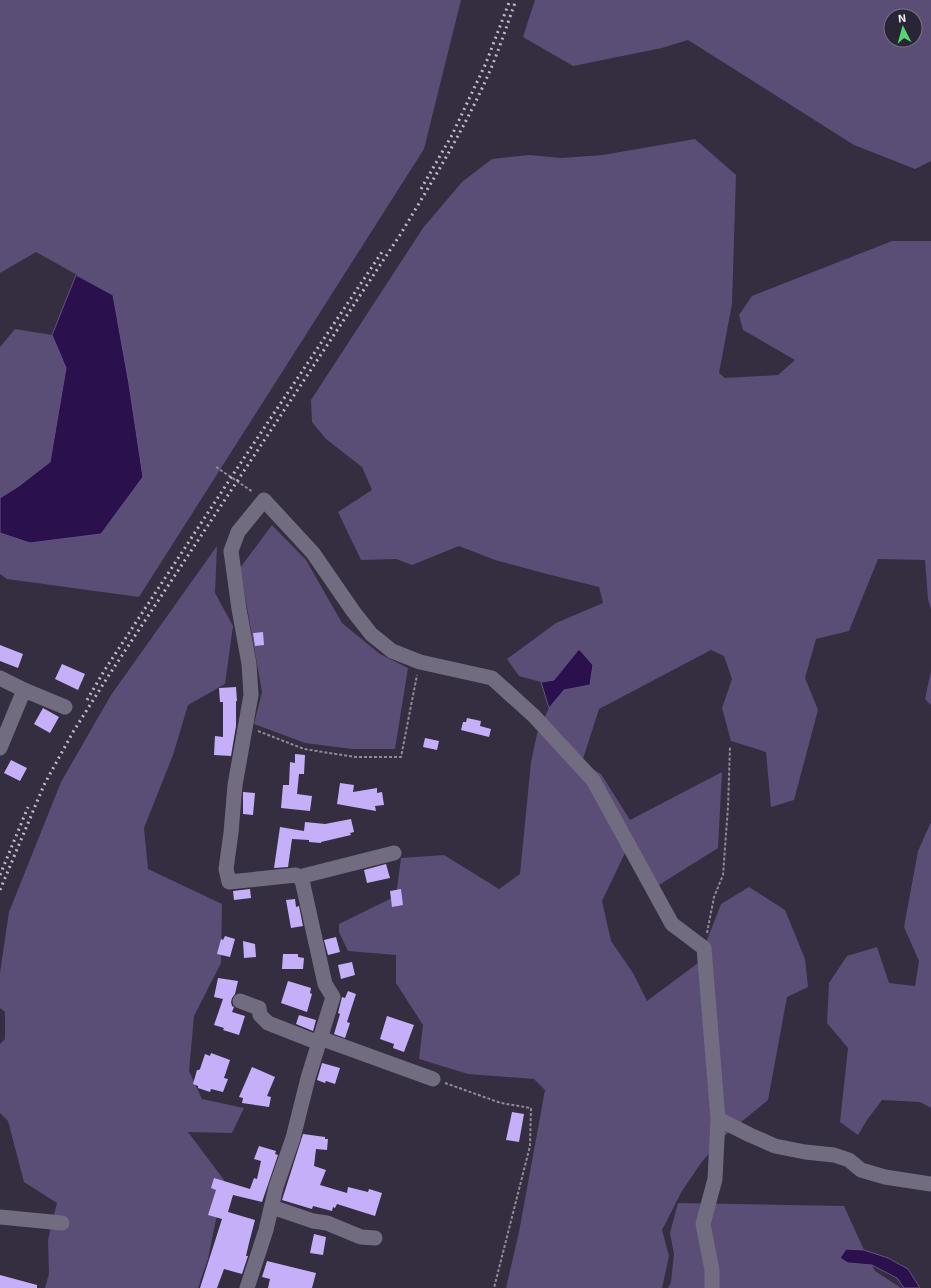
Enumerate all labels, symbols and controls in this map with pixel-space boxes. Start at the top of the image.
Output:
north arrow [883,8,923,48]
text: N [897,11,907,24]

